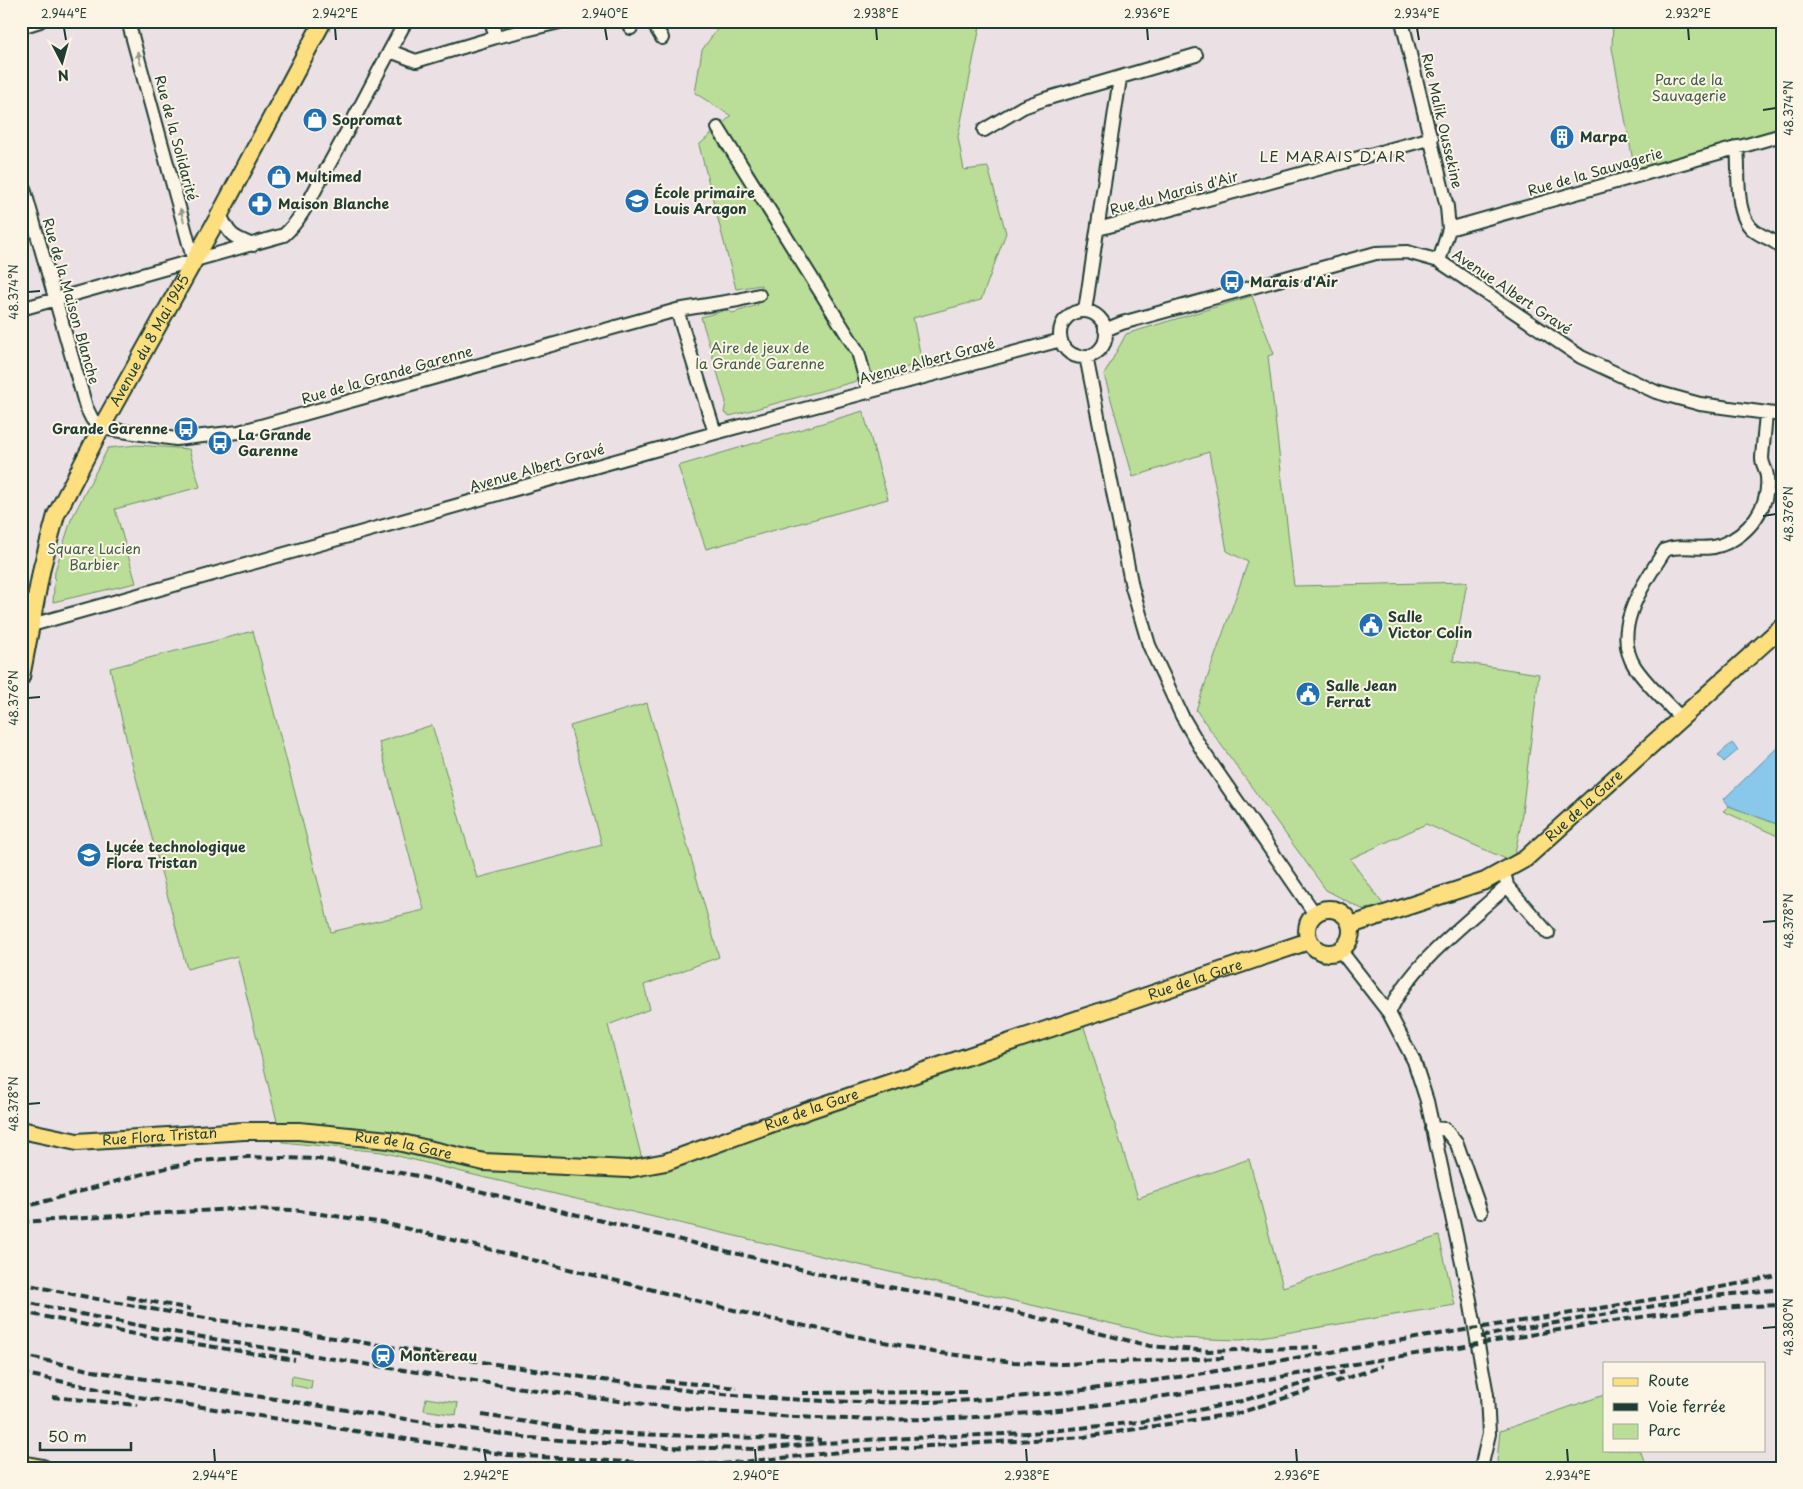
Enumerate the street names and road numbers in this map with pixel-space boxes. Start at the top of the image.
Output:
street label: Rue Malik Oussekine [1417,51,1468,191]
street label: Rue de la Solidarité [150,73,203,203]
street label: Rue de la Sauvagerie [1525,142,1665,201]
street label: Rue du Marais d'Air [1107,165,1241,220]
street label: Rue de la Maison Blanche [38,215,105,386]
street label: Avenue Albert Gravé [1449,244,1576,339]
street label: Avenue du 8 Mai 1945 [104,270,194,410]
street label: Avenue Albert Gravé [857,332,997,389]
street label: Rue de la Grande Garenne [299,340,475,409]
street label: Avenue Albert Gravé [467,438,607,497]
street label: Rue de la Gare [1540,765,1627,846]
street label: Rue de la Gare [1145,953,1245,1005]
street label: Rue de la Gare [761,1083,861,1135]
street label: Rue Flora Tristan [101,1122,218,1150]
street label: Rue de la Gare [354,1126,454,1164]

